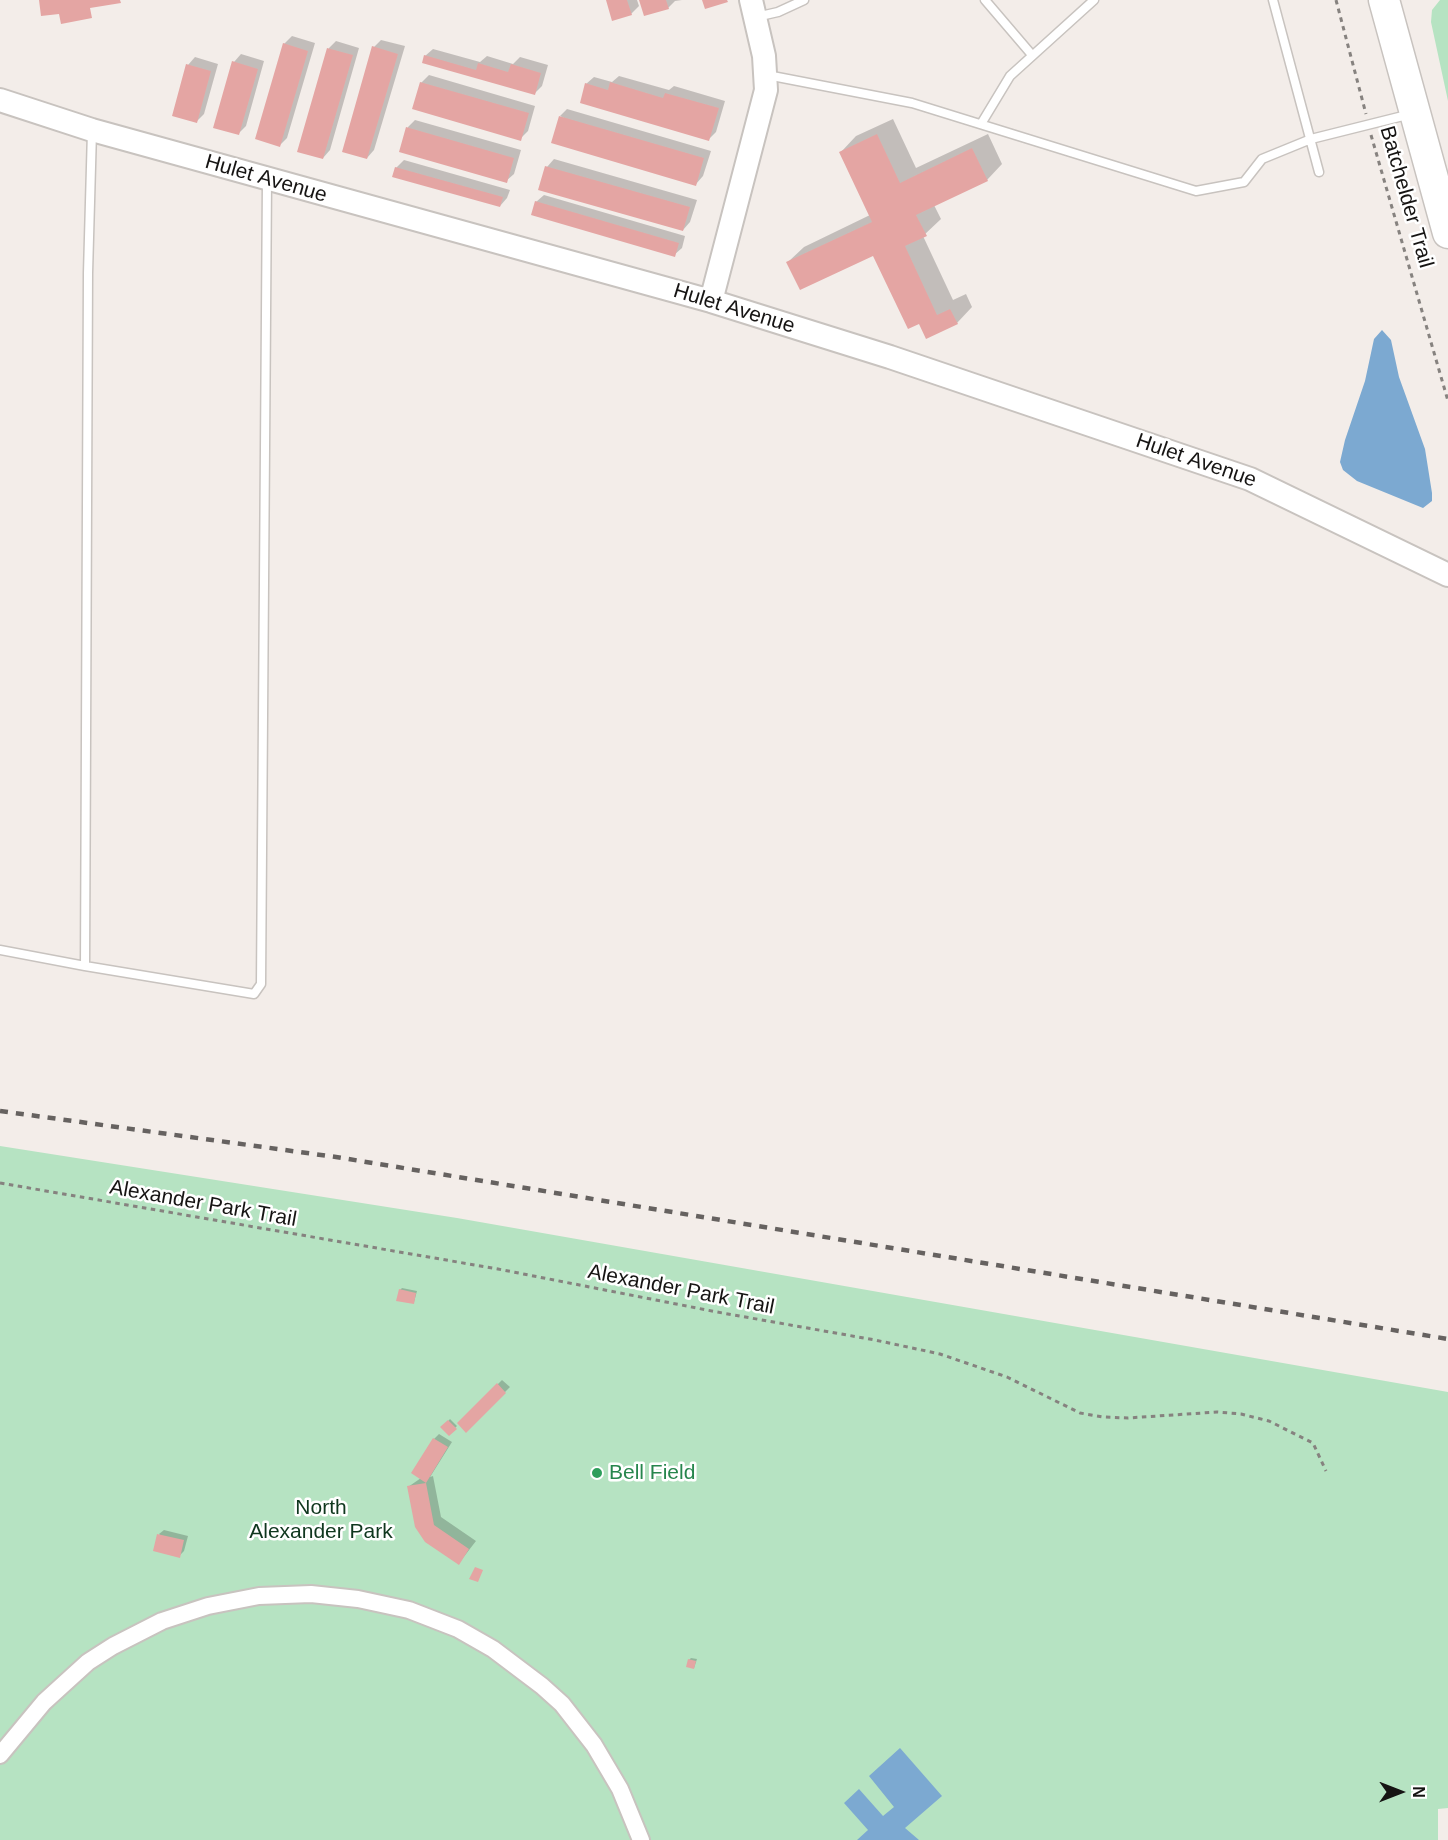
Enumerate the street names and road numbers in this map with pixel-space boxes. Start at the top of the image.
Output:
street label: Batchelder Trail [1374,123,1438,271]
street label: Hulet Avenue [202,150,330,208]
street label: Hulet Avenue [670,279,798,339]
street label: Hulet Avenue [1132,429,1260,493]
street label: Alexander Park Trail [108,1175,298,1233]
street label: Alexander Park Trail [586,1260,776,1320]

